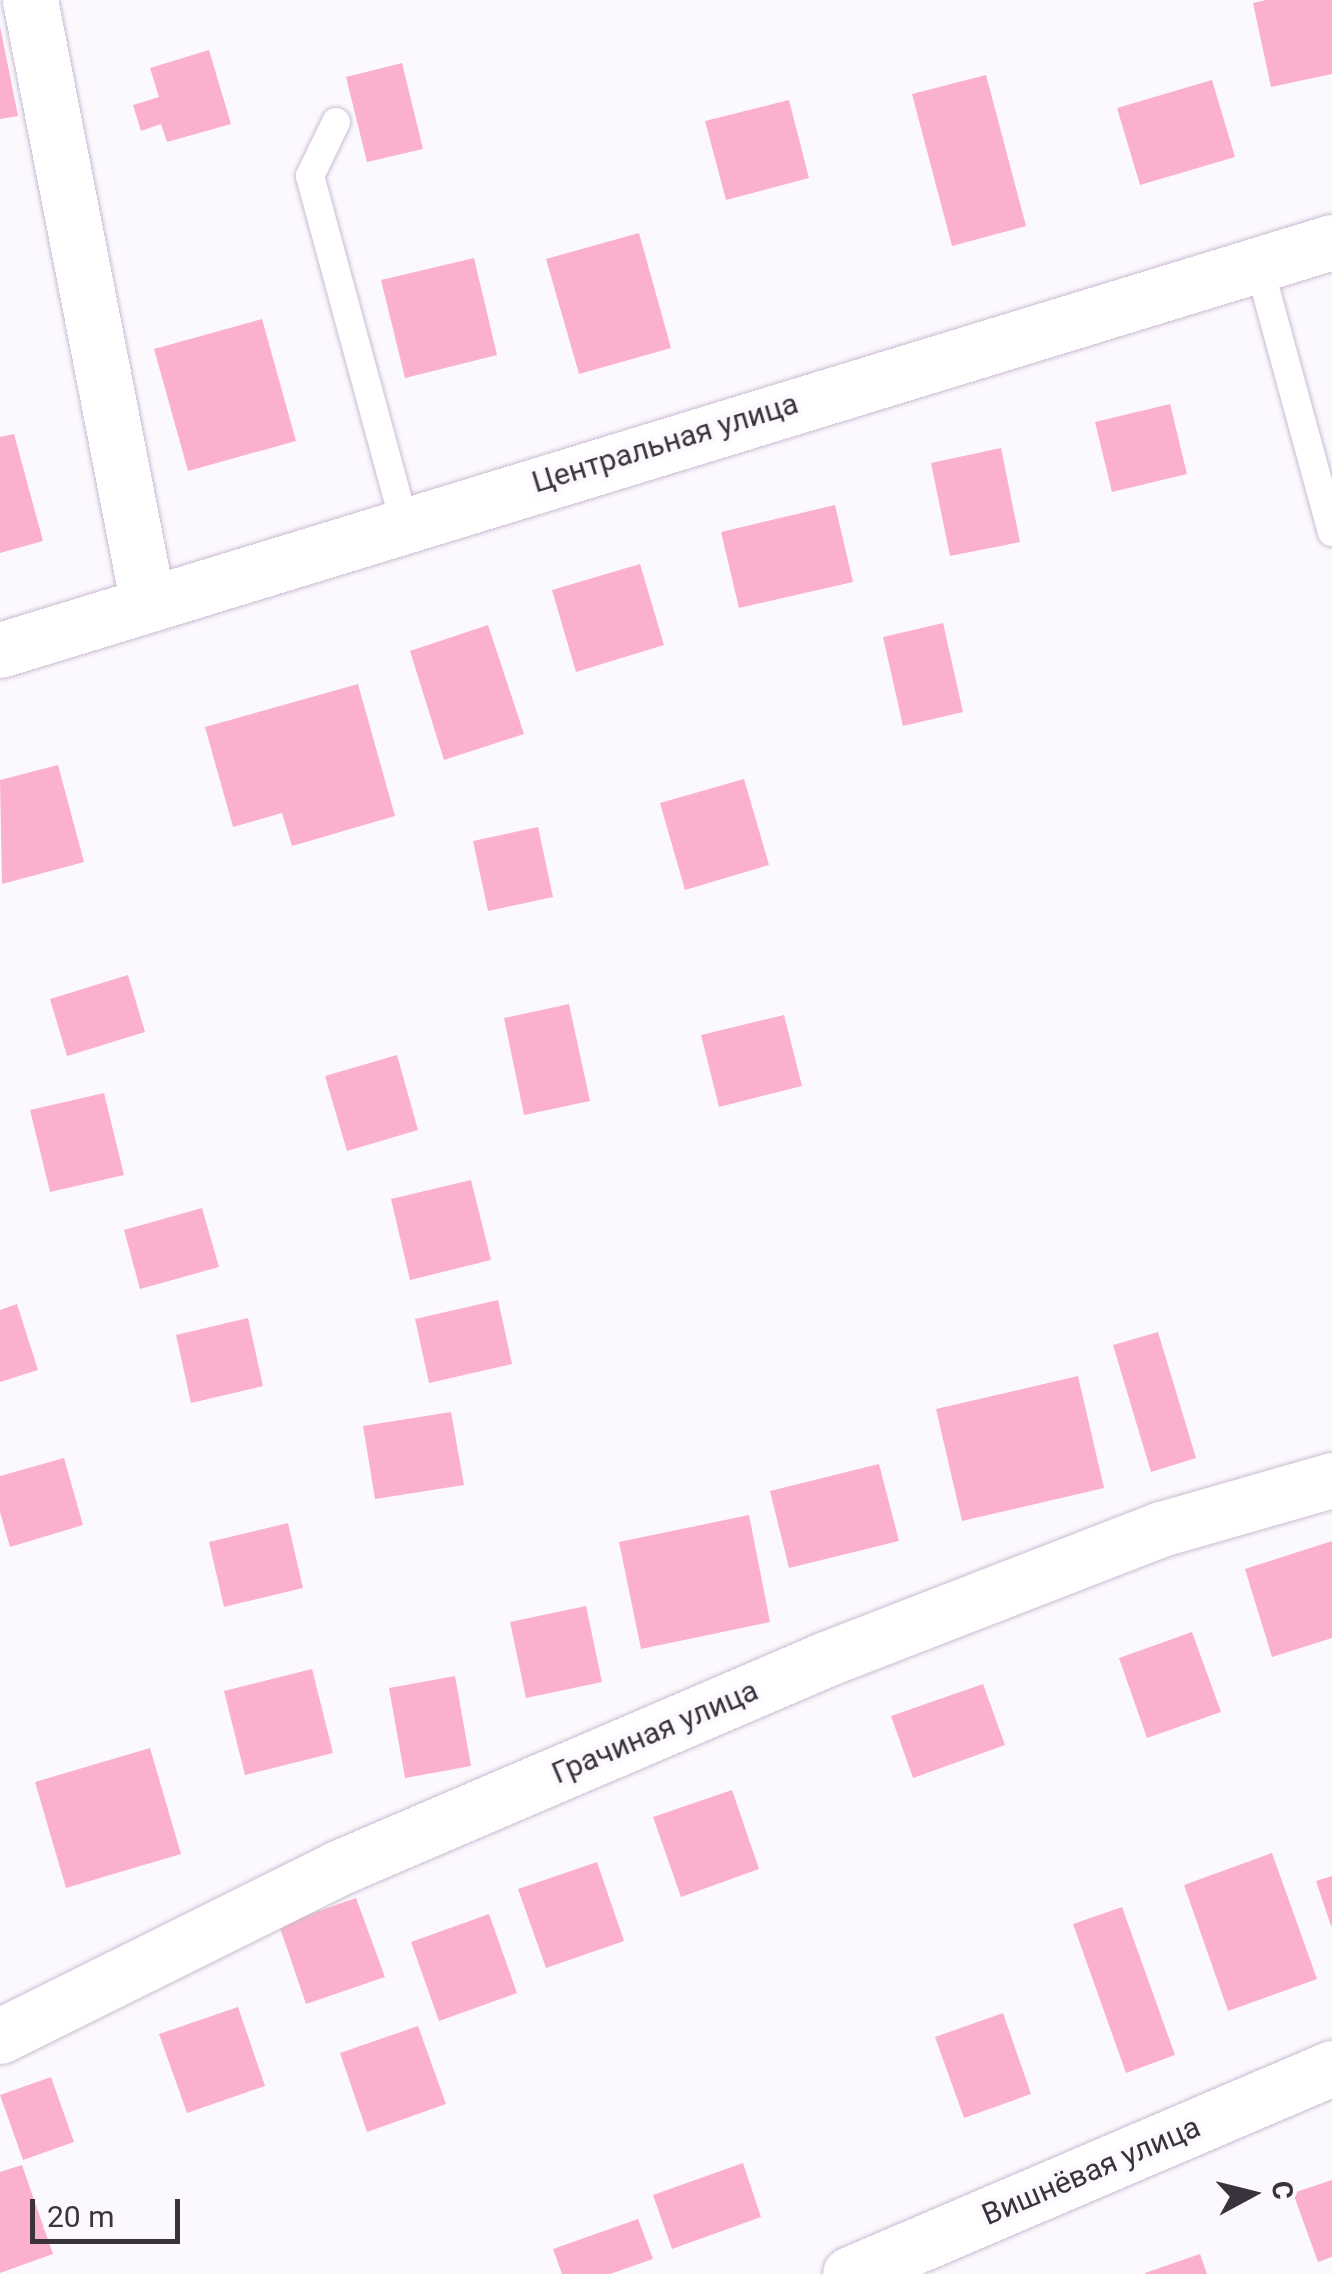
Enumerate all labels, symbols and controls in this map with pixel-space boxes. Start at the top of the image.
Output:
street label: Центральная улица [528,385,802,501]
street label: Грачиная улица [547,1672,763,1792]
street label: Вишнёвая улица [977,2109,1205,2233]
north arrow [1202,2144,1302,2244]
scale bar [35,2179,185,2241]
text: С [1265,2179,1300,2201]
text: 20 m [47,2199,114,2234]

